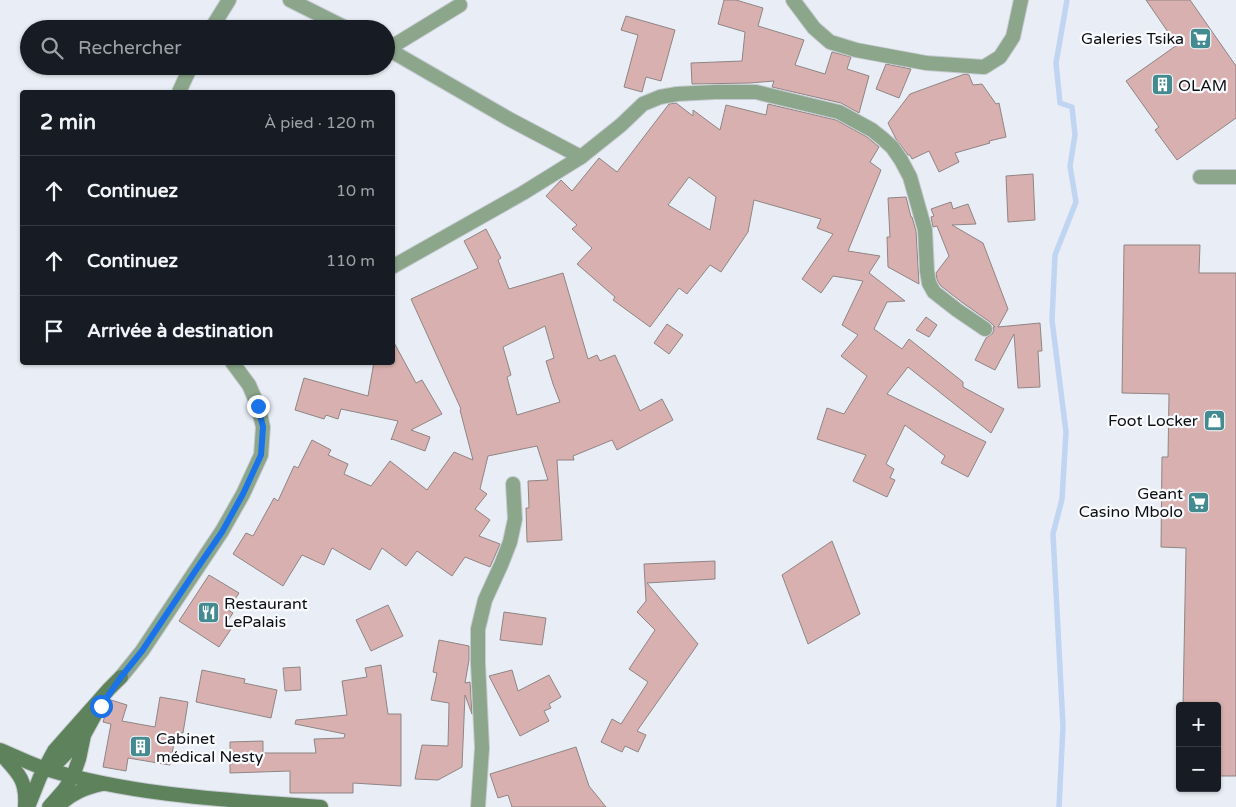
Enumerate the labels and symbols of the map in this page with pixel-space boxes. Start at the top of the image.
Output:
supermarket icon: Galeries Tsika [1188,26,1212,50]
place label: Galeries Tsika [1081,29,1184,49]
building icon: OLAM [1150,73,1174,97]
place label: OLAM [1178,76,1227,96]
route end [247,395,270,418]
shop icon: Foot Locker [1202,408,1226,432]
place label: Foot Locker [1108,411,1199,431]
place label: Geant Casino Mbolo [1079,484,1183,522]
supermarket icon: Geant Casino Mbolo [1187,490,1211,514]
place label: Restaurant LePalais [224,594,308,632]
restaurant icon: Restaurant LePalais [196,600,220,624]
route start [90,695,113,718]
place label: Cabinet médical Nesty [156,729,264,767]
building icon: Cabinet médical Nesty [128,735,152,759]

